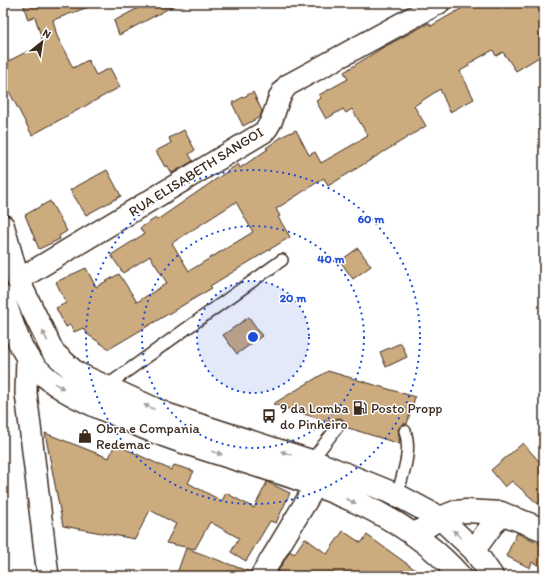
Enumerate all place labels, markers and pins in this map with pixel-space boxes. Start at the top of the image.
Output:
centre of rings [246,330,260,344]
place label: 9 da Lomba do Pinheiro [280,400,349,433]
fuel station icon: Posto Propp [352,400,368,416]
place label: Posto Propp [371,400,443,417]
bus stop icon: 9 da Lomba do Pinheiro [261,408,277,424]
place label: Obra e Compania Redemac [96,420,201,453]
shop icon: Obra e Compania Redemac [77,428,93,444]

